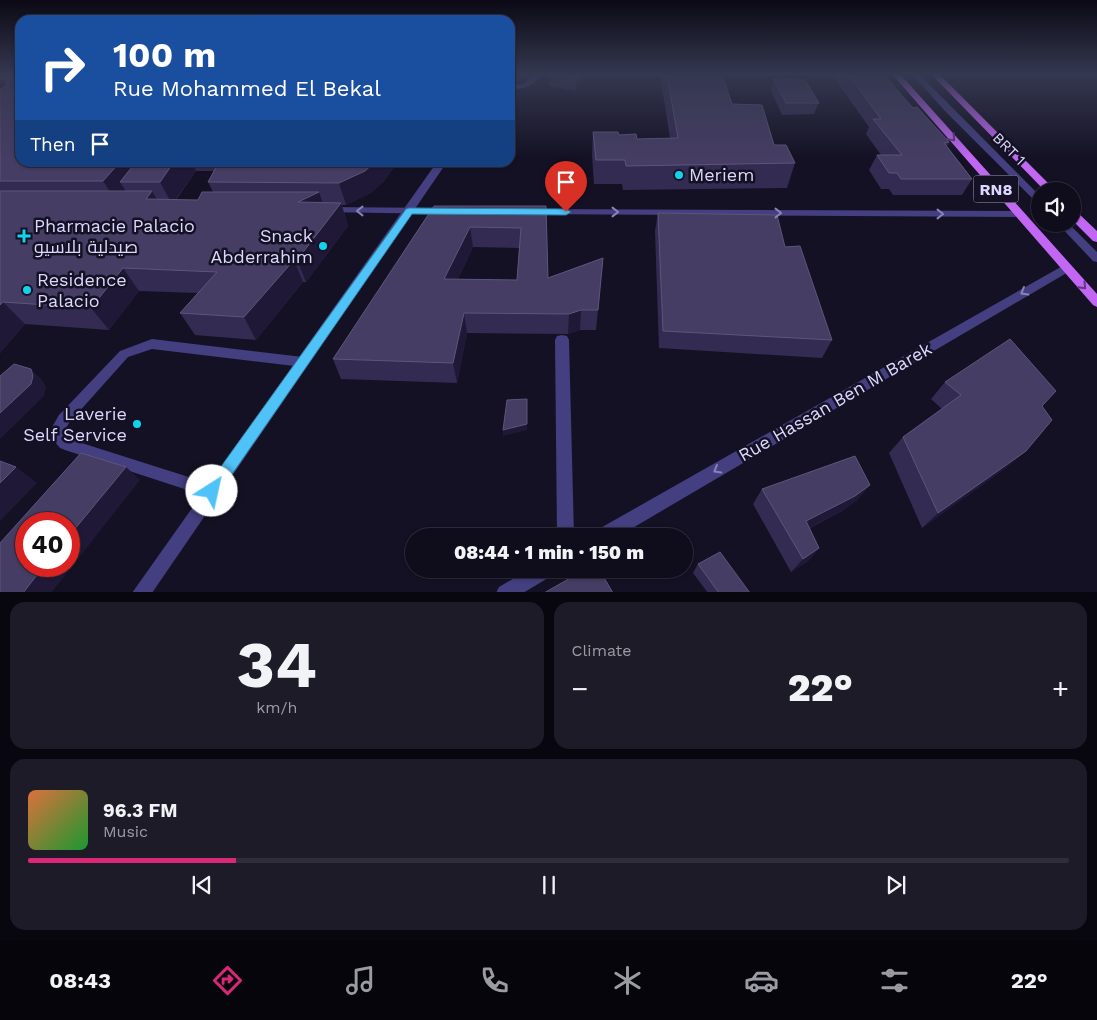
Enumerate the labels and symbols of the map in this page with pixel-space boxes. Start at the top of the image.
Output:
street label: BRT 1 [989,129,1029,169]
one-way arrow [946,132,955,141]
pin [545,161,587,212]
place label: Meriem [689,164,754,185]
marker: Meriem [673,169,685,181]
road number: RN8 [974,175,1018,202]
one-way arrow [356,206,364,216]
one-way arrow [612,207,620,217]
one-way arrow [774,208,782,218]
one-way arrow [937,209,945,219]
place label: Pharmacie Palacio صيدلية بلاسيو [34,215,195,258]
place label: Snack Abderrahim [210,225,313,267]
marker: Pharmacie Palacio صيدلية بلاسيو [18,230,30,242]
marker: Snack Abderrahim [317,240,329,252]
place label: Residence Palacio [37,269,127,311]
one-way arrow [1077,280,1086,289]
marker: Residence Palacio [21,284,33,296]
one-way arrow [1020,286,1029,296]
street label: Rue Hassan Ben M Barek [734,338,935,466]
place label: Laverie Self Service [23,403,127,445]
marker: Laverie Self Service [131,418,143,430]
position arrow [185,464,237,516]
one-way arrow [713,464,722,474]
speed limit sign: 40 [15,512,80,577]

